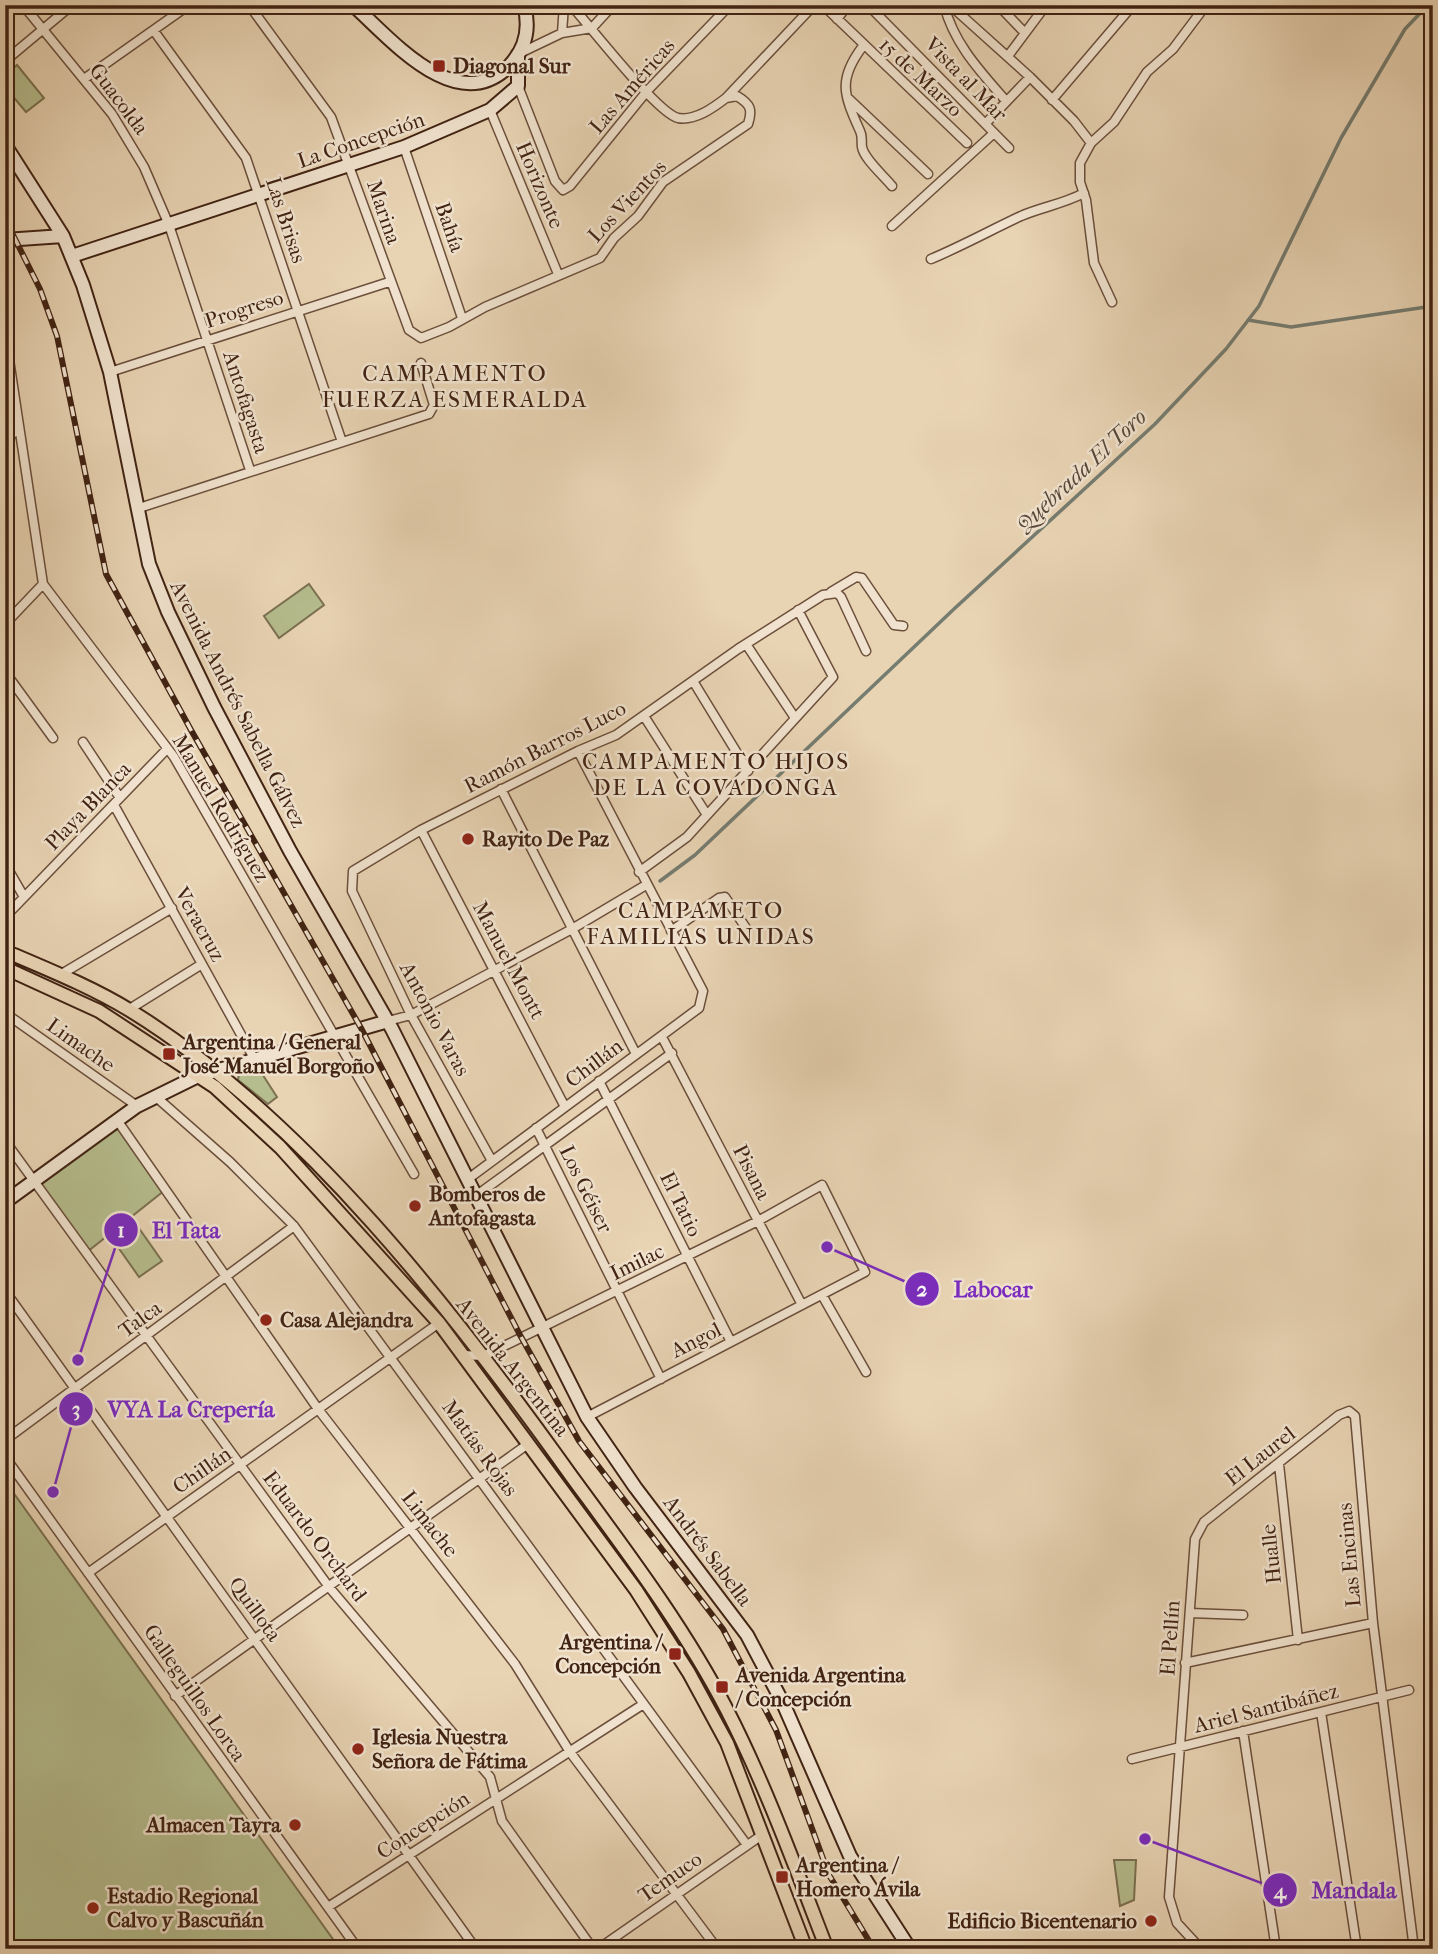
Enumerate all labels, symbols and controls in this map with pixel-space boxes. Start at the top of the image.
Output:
street label: Vista al Mar [919,31,1012,126]
street label: 15 de Marzo [874,32,968,122]
street label: Las Américas [584,33,680,138]
place label: Diagonal Sur [453,54,571,78]
marker: Diagonal Sur [431,58,447,74]
street label: Guacolda [84,59,154,140]
street label: La Concepción [294,107,428,173]
street label: Horizonte [511,138,569,232]
street label: Los Vientos [583,155,671,247]
street label: Las Brisas [261,174,311,266]
street label: Marina [362,177,406,247]
street label: Bahía [430,199,470,255]
street label: Progreso [202,285,286,333]
street label: Antofagasta [218,347,274,456]
district label: CAMPAMENTO FUERZA ESMERALDA [322,360,588,413]
water label: Quebrada El Toro [1010,403,1152,538]
street label: Avenida Andrés Sabella Gálvez [165,576,311,831]
street label: Ramón Barros Luco [460,696,630,798]
street label: Manuel Rodríguez [167,730,275,886]
district label: CAMPAMENTO HIJOS DE LA COVADONGA [582,748,850,801]
street label: Playa Blanca [40,757,136,855]
place label: Rayito De Paz [482,827,610,851]
marker: Rayito De Paz [460,831,476,847]
street label: Veracruz [169,882,230,965]
street label: Manuel Montt [468,897,550,1023]
district label: CAMPAMETO FAMILIAS UNIDAS [586,897,816,950]
street label: Antonio Varas [394,957,475,1080]
street label: Limache [42,1013,120,1077]
place label: Argentina / General José Manuel Borgoño [181,1030,375,1078]
street label: Chillán [561,1034,627,1092]
marker: Argentina / General José Manuel Borgoño [161,1046,177,1062]
street label: Los Géiser [555,1141,617,1237]
street label: Pisana [728,1141,776,1204]
street label: El Tatio [655,1168,707,1240]
place label: Bomberos de Antofagasta [427,1182,546,1230]
marker: Bomberos de Antofagasta [407,1198,423,1214]
callout: El Tata [103,1208,235,1252]
text: El Tata [152,1217,222,1244]
text: 1 [117,1218,125,1242]
street label: Imilac [606,1239,668,1285]
callout: Labocar [905,1267,1047,1311]
text: Labocar [954,1276,1034,1303]
text: 2 [917,1277,928,1301]
street label: Avenida Argentina [451,1292,575,1441]
street label: Talca [114,1295,166,1342]
place label: Casa Alejandra [280,1308,414,1332]
marker: Casa Alejandra [258,1312,274,1328]
street label: Angol [666,1317,725,1363]
callout: VYA La Crepería [59,1387,289,1431]
street label: Matías Rojas [437,1395,523,1501]
text: VYA La Crepería [106,1396,276,1423]
text: 3 [72,1397,80,1421]
street label: El Laurel [1220,1421,1300,1491]
street label: Chillán [168,1441,236,1499]
street label: Eduardo Orchard [258,1466,372,1606]
street label: Limache [397,1486,463,1562]
street label: Andrés Sabella [658,1490,757,1611]
street label: Las Encinas [1332,1502,1366,1608]
street label: Hualle [1256,1523,1286,1585]
street label: Quillota [224,1572,286,1646]
street label: El Pellín [1155,1599,1185,1677]
street label: Galleguillos Lorca [139,1620,251,1766]
place label: Argentina / Concepción [555,1630,664,1678]
marker: Argentina / Concepción [667,1646,683,1662]
place label: Avenida Argentina / Concepción [734,1663,907,1711]
street label: Ariel Santibáñez [1190,1678,1341,1738]
marker: Avenida Argentina / Concepción [714,1679,730,1695]
place label: Iglesia Nuestra Señora de Fátima [372,1725,528,1773]
marker: Iglesia Nuestra Señora de Fátima [350,1741,366,1757]
street label: Concepción [372,1786,474,1864]
place label: Almacen Tayra [144,1813,282,1837]
marker: Almacen Tayra [287,1817,303,1833]
street label: Temuco [634,1847,706,1907]
place label: Argentina / Homero Ávila [794,1853,921,1901]
callout: Mandala [1262,1868,1410,1912]
marker: Argentina / Homero Ávila [774,1869,790,1885]
text: Mandala [1311,1877,1398,1904]
text: 4 [1273,1879,1288,1904]
place label: Estadio Regional Calvo y Bascuñán [107,1884,264,1932]
marker: Estadio Regional Calvo y Bascuñán [85,1900,101,1916]
place label: Edificio Bicentenario [948,1909,1137,1933]
marker: Edificio Bicentenario [1143,1913,1159,1929]

